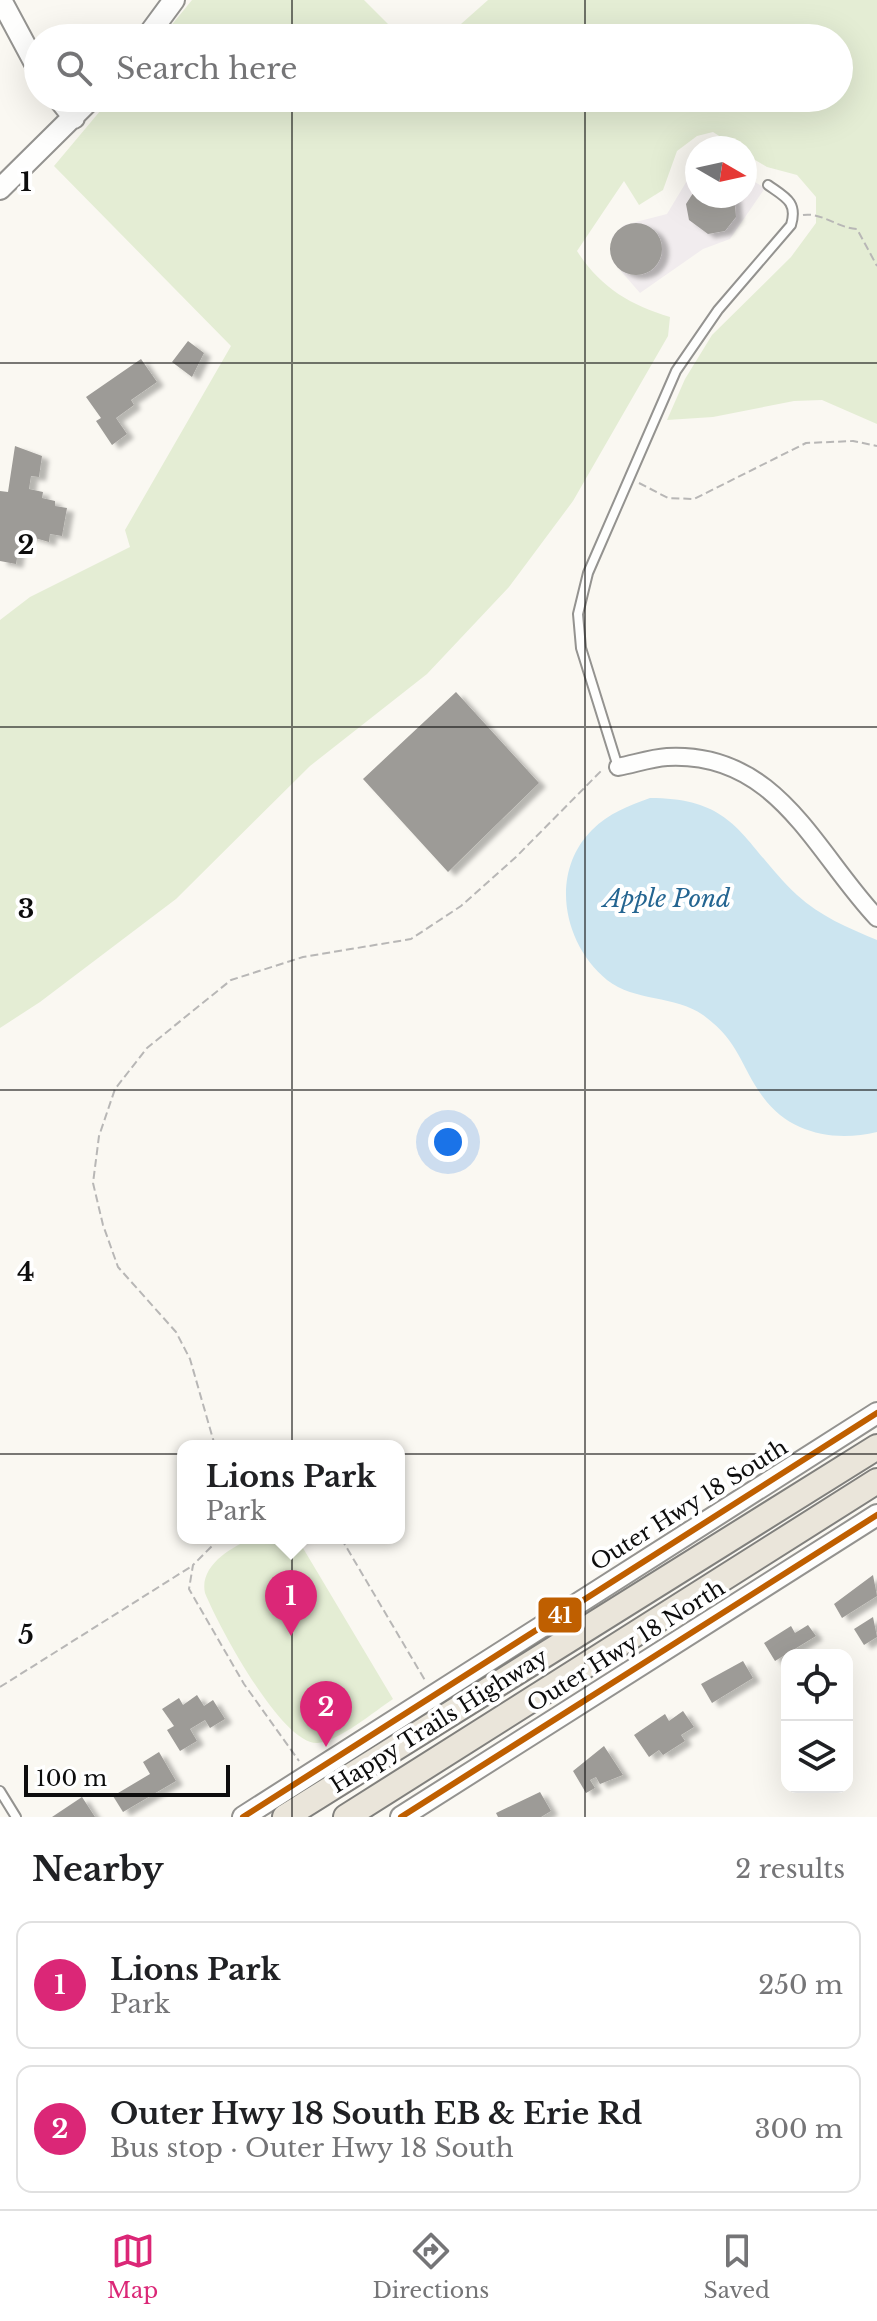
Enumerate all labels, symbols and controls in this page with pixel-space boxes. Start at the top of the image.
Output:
search box [24,24,853,112]
icon: search [52,46,96,90]
text: Search here [116,50,297,87]
north arrow [685,136,757,208]
text: 1 [20,166,32,198]
text: 2 [18,529,34,561]
water label: Apple Pond [601,884,731,913]
text: 3 [18,893,34,925]
your location [428,1122,468,1162]
text: 4 [17,1256,35,1288]
street label: Outer Hwy 18 South [586,1433,792,1577]
popup [177,1440,405,1544]
text: Lions Park [206,1458,376,1495]
text: Park [206,1495,266,1527]
pin: 1 [265,1570,317,1636]
street label: Outer Hwy 18 North [522,1574,730,1718]
line badge: 41 [537,1596,583,1634]
text: 41 [548,1602,573,1629]
text: 5 [18,1619,34,1651]
street label: Happy Trails Highway [325,1643,553,1799]
map controls [781,1649,853,1793]
button: locate [781,1649,853,1721]
pin: 2 [300,1681,352,1747]
button: layers [781,1721,853,1793]
scale bar [24,1761,230,1797]
text: 100 m [36,1765,107,1792]
text: Nearby [32,1848,164,1890]
text: 2 results [735,1853,845,1885]
text: Lions Park [110,1951,280,1988]
text: 1 [54,1969,66,2001]
text: 250 m [758,1969,843,2001]
text: Park [110,1988,170,2020]
text: Outer Hwy 18 South EB & Erie Rd [110,2095,642,2132]
text: 2 [52,2113,68,2145]
text: 300 m [754,2113,843,2145]
text: Bus stop · Outer Hwy 18 South [110,2132,514,2164]
tab: Map [107,2229,158,2304]
tab: Directions [372,2229,489,2304]
tab: Saved [704,2229,770,2304]

